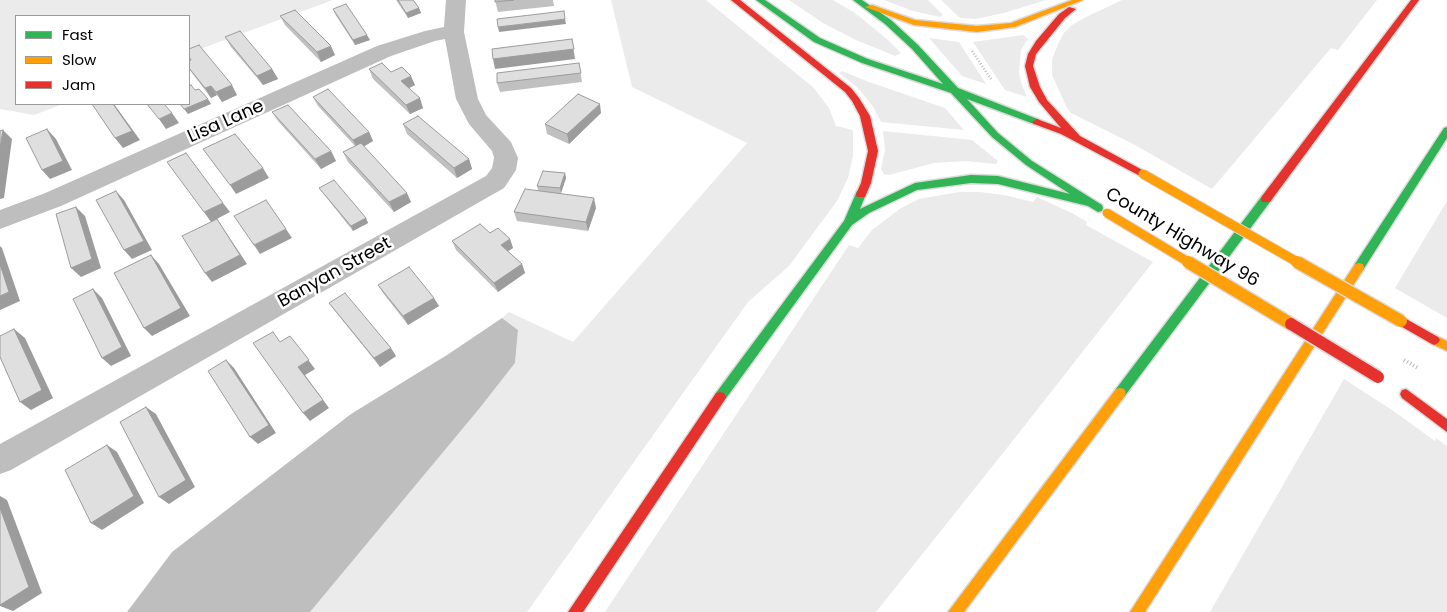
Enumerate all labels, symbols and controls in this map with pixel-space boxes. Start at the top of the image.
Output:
legend [15,15,190,105]
text: Fast [62,24,93,45]
text: Slow [62,49,96,70]
text: Jam [62,74,96,95]
street label: Lisa Lane [185,96,267,148]
street label: County Highway 96 [1101,184,1263,292]
street label: Banyan Street [275,233,395,313]

